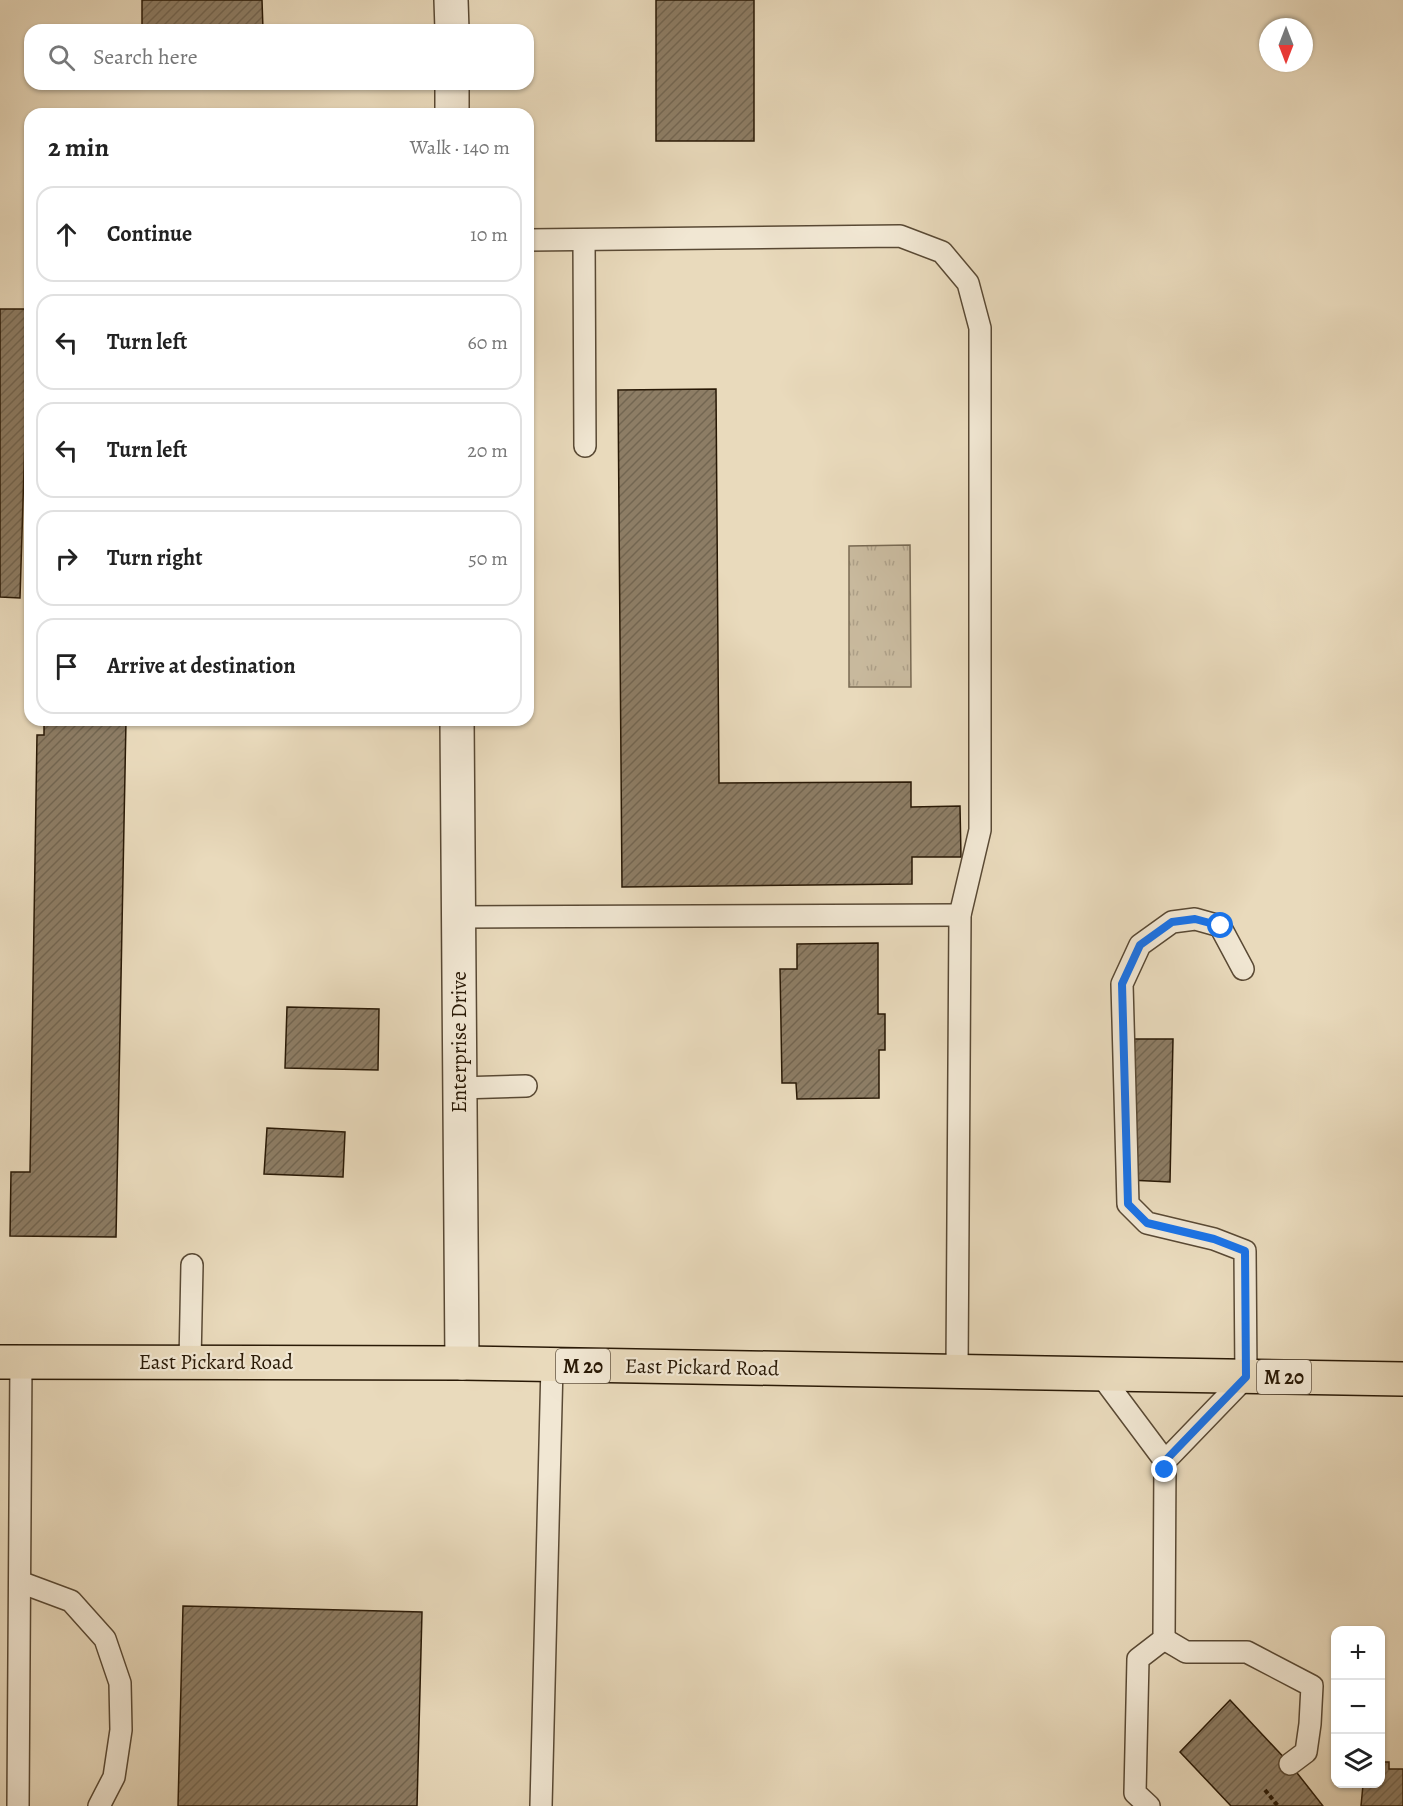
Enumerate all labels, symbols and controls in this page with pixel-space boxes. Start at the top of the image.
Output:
north arrow [1259,18,1313,72]
search box [24,24,534,90]
icon: search [45,41,78,74]
text: Search here [93,42,198,72]
text: 2 min [48,130,109,165]
text: Walk · 140 m [410,134,510,161]
icon: ahead [50,218,83,251]
text: Continue [107,219,192,249]
text: 10 m [470,221,508,248]
icon: left [50,326,83,359]
text: Turn left [107,327,187,357]
text: 60 m [468,329,508,356]
icon: left [50,434,83,467]
text: Turn left [107,435,187,465]
text: 20 m [467,437,508,464]
icon: right [50,542,83,575]
text: Turn right [107,543,203,573]
text: 50 m [468,545,508,572]
icon: arrive [50,650,83,683]
text: Arrive at destination [107,651,296,681]
route start [1207,912,1233,938]
street label: Enterprise Drive [445,971,473,1113]
street label: East Pickard Road [139,1348,294,1376]
road number: M 20 [556,1349,610,1383]
street label: East Pickard Road [625,1352,780,1382]
road number: M 20 [1257,1360,1311,1394]
route end [1151,1456,1177,1482]
map controls [1331,1626,1385,1788]
button: + [1331,1626,1385,1680]
button: − [1331,1680,1385,1734]
button: layers [1331,1734,1385,1788]

